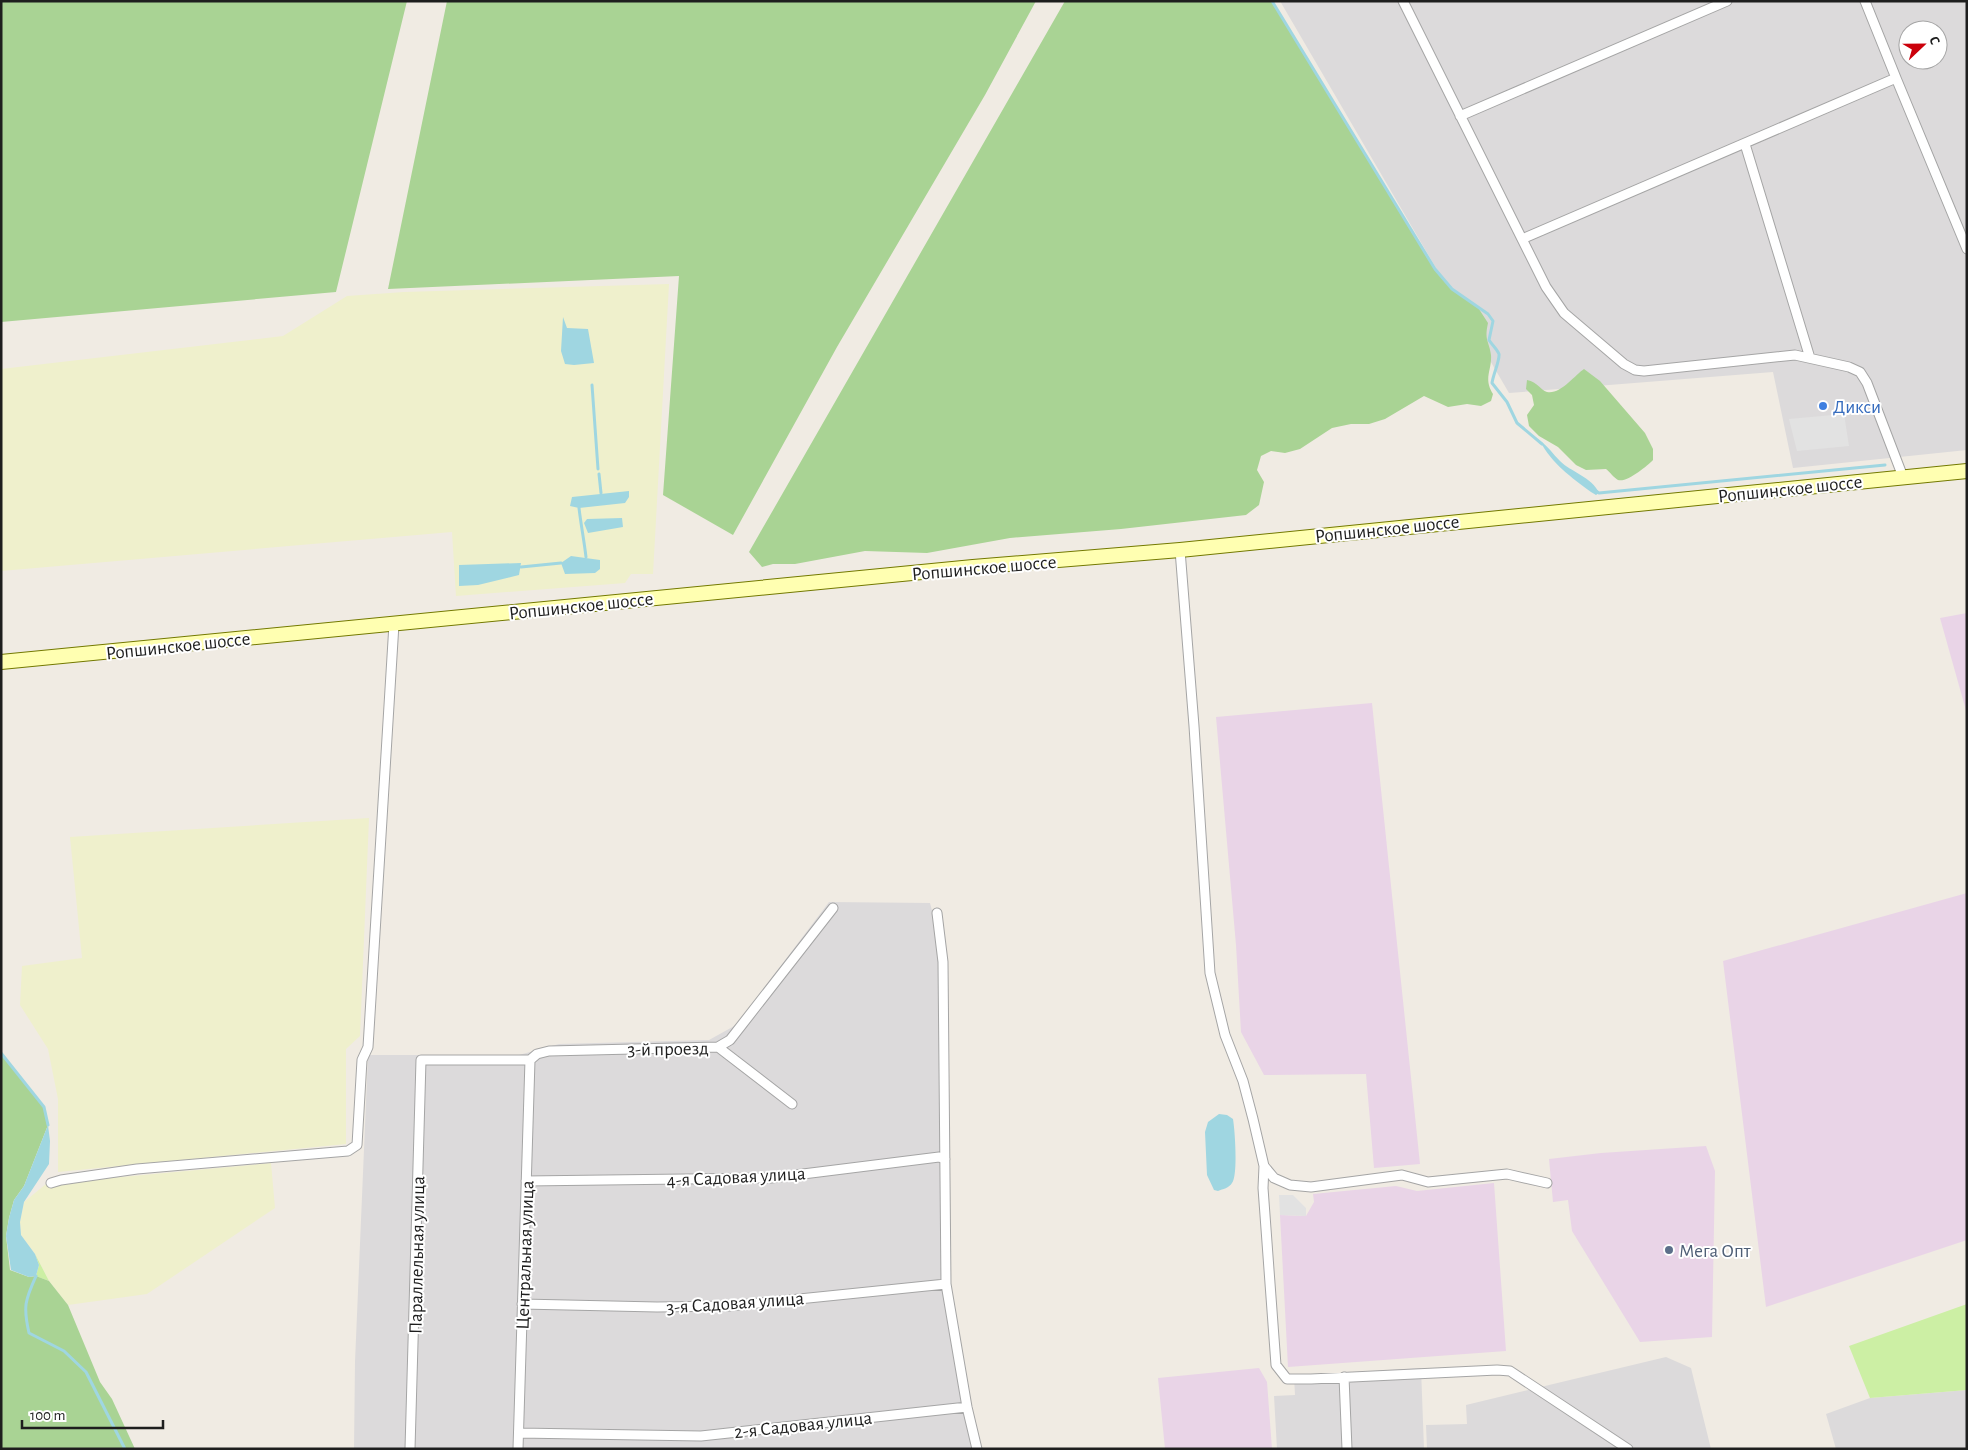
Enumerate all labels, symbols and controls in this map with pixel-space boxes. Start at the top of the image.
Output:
north arrow [1898,20,1948,70]
text: С [1926,34,1942,47]
place label: Дикси [1833,398,1881,417]
marker: Дикси [1817,400,1829,412]
street label: Ропшинское шоссе [1717,472,1863,507]
street label: Ропшинское шоссе [1314,512,1460,547]
street label: Ропшинское шоссе [911,553,1057,584]
street label: Ропшинское шоссе [508,589,654,624]
street label: Ропшинское шоссе [105,629,251,664]
street label: 3-й проезд [627,1039,709,1060]
street label: 4-я Садовая улица [666,1164,806,1191]
street label: Параллельная улица [407,1175,428,1334]
street label: Центральная улица [513,1180,538,1330]
place label: Мега Опт [1679,1242,1751,1261]
marker: Мега Опт [1663,1244,1675,1256]
street label: 3-я Садовая улица [666,1289,805,1318]
scale bar [22,1398,164,1430]
text: 100 m [30,1408,65,1423]
street label: 2-я Садовая улица [733,1409,873,1442]

